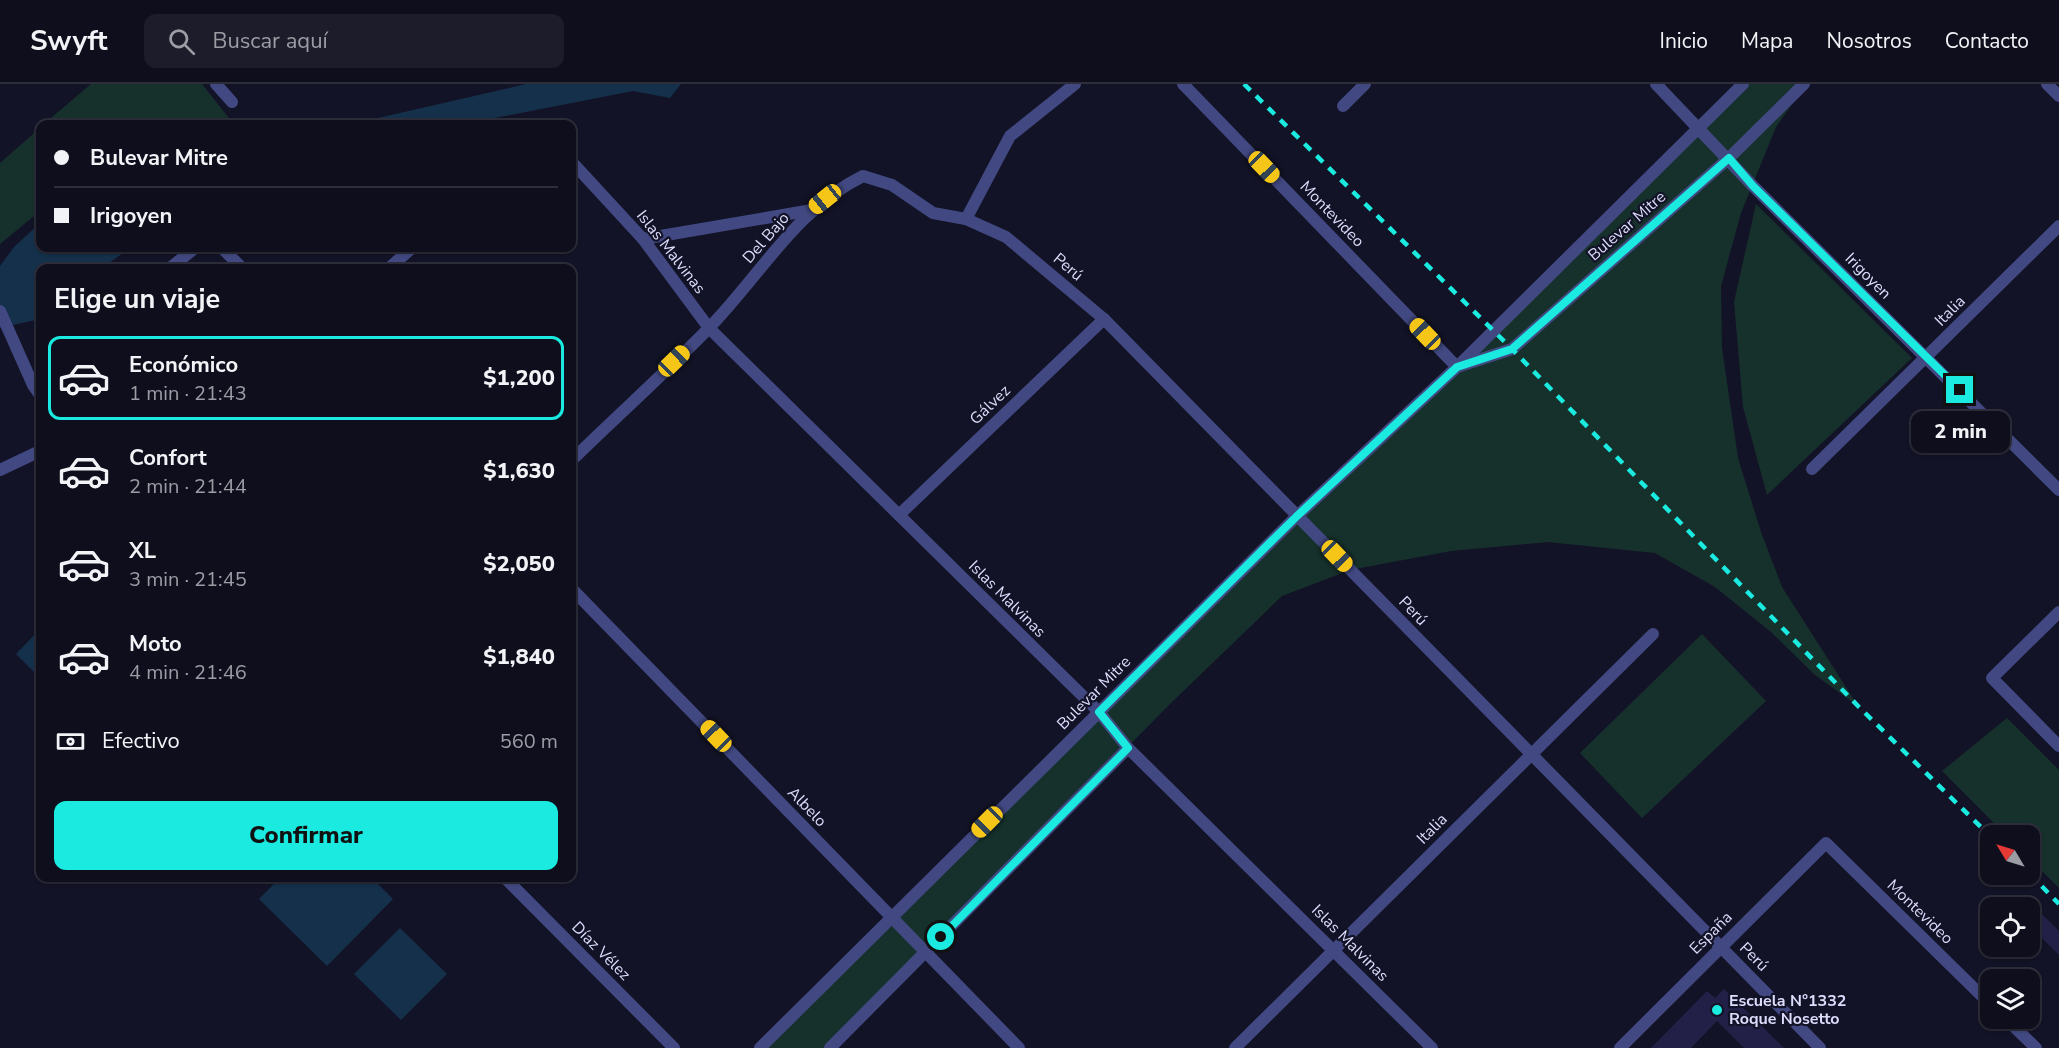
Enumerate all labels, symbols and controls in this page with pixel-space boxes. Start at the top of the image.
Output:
search box [144,14,564,68]
text: Swyft [30,22,108,60]
icon: search [165,25,198,58]
text: Buscar aquí [213,26,328,56]
text: Inicio [1660,27,1708,55]
text: Mapa [1741,27,1793,55]
text: Nosotros [1826,27,1912,55]
text: Contacto [1945,27,2029,55]
text: Bulevar Mitre [90,143,228,173]
car [1245,148,1283,186]
street label: Montevideo [1295,176,1369,252]
car [805,181,845,217]
street label: Bulevar Mitre [1583,186,1671,266]
text: Irigoyen [90,201,172,231]
street label: Islas Malvinas [631,206,711,298]
street label: Del Bajo [738,208,794,268]
street label: Perú [1048,248,1088,286]
street label: Irigoyen [1840,248,1896,304]
text: Elige un viaje [54,281,220,318]
street label: Italia [1930,291,1970,331]
car [1406,315,1444,353]
car [655,342,693,380]
text: Económico [129,350,238,380]
icon: car [57,351,111,405]
text: $1,200 [483,363,555,393]
route end [1946,376,1973,403]
text: 1 min · 21:43 [129,380,247,407]
street label: Gálvez [965,380,1015,430]
callout: 2 min [1910,411,2010,453]
text: 2 min [1934,418,1987,445]
text: Confort [129,443,207,473]
icon: car [57,444,111,498]
text: $1,630 [483,456,555,486]
text: 2 min · 21:44 [129,473,247,500]
text: XL [129,536,156,566]
icon: car [57,537,111,591]
car [1318,537,1356,575]
text: $2,050 [483,549,555,579]
street label: Islas Malvinas [964,556,1050,642]
text: 3 min · 21:45 [129,566,247,593]
street label: Perú [1394,591,1432,631]
text: Moto [129,629,182,659]
icon: car [57,630,111,684]
text: $1,840 [483,642,555,672]
street label: Bulevar Mitre [1052,651,1136,735]
text: 4 min · 21:46 [129,659,247,686]
car [697,717,735,755]
icon: cash [54,725,87,758]
text: Efectivo [102,726,180,756]
text: 560 m [500,728,558,755]
street label: Albelo [782,782,832,832]
button: Confirmar [54,801,558,870]
car [968,803,1006,841]
street label: Italia [1412,809,1452,849]
north arrow [1980,825,2040,885]
map controls [1980,825,2040,1029]
street label: Montevideo [1882,875,1958,949]
button: locate [1980,897,2040,957]
street label: Islas Malvinas [1307,900,1393,986]
street label: España [1685,907,1737,959]
street label: Díaz Vélez [567,917,635,985]
route start [927,923,954,950]
street label: Perú [1735,938,1773,976]
button: layers [1980,969,2040,1029]
place label: Escuela N°1332 Roque Nosetto [1729,990,1846,1030]
marker: Escuela N°1332 Roque Nosetto [1710,1003,1724,1017]

